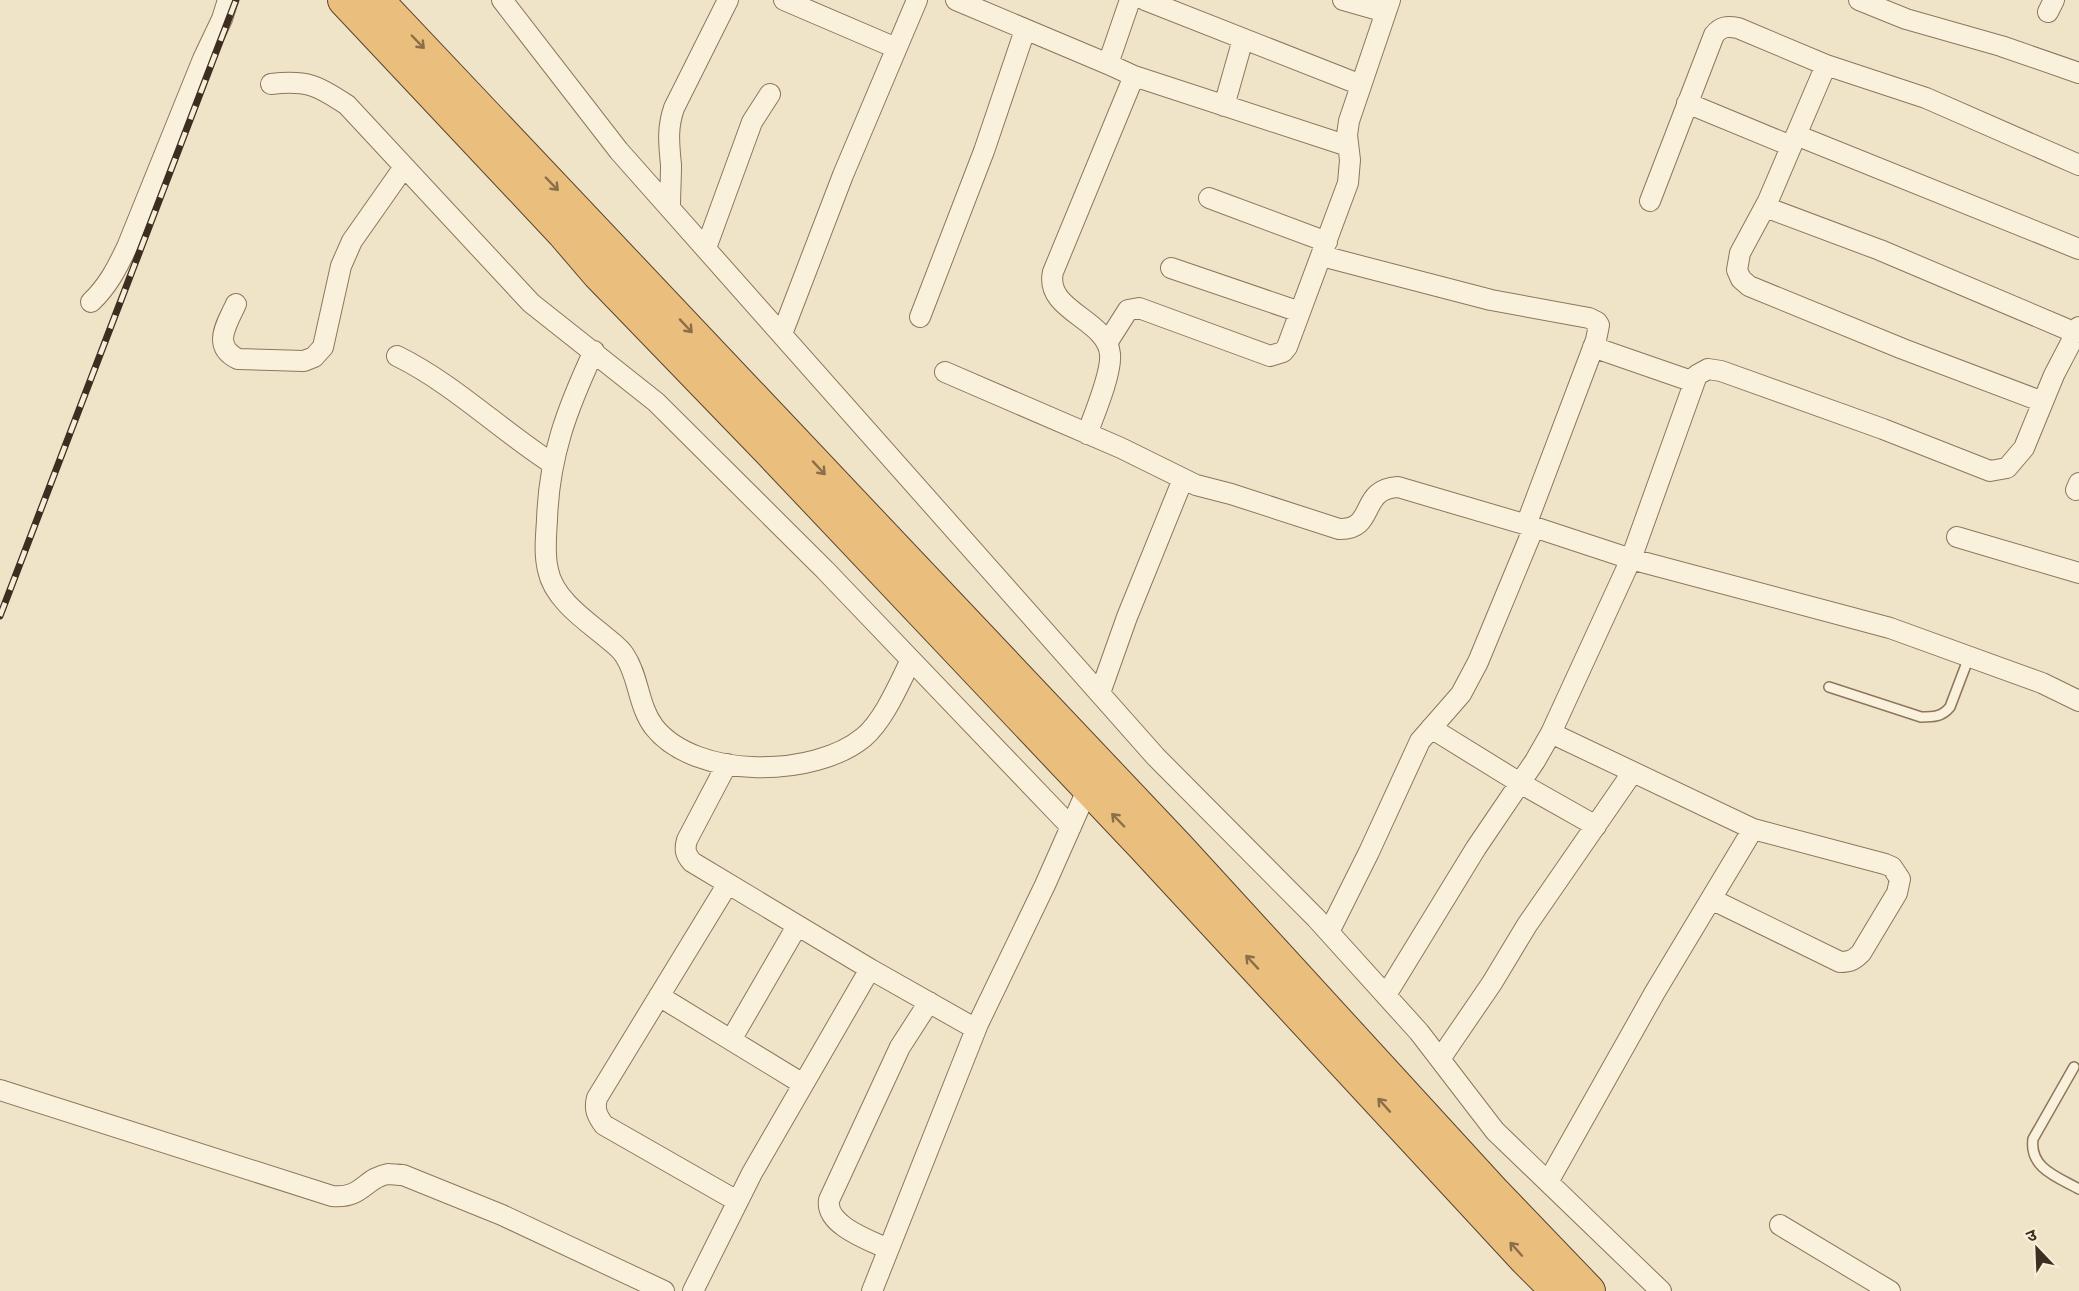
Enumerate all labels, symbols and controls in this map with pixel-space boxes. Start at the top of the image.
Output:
one-way arrow [410,35,425,50]
one-way arrow [545,176,559,191]
one-way arrow [678,318,693,333]
one-way arrow [812,460,826,475]
one-way arrow [1112,813,1126,828]
one-way arrow [1244,955,1259,970]
one-way arrow [1377,1098,1391,1113]
north arrow [2007,1219,2067,1279]
text: उ [2023,1223,2040,1246]
one-way arrow [1509,1242,1523,1257]

